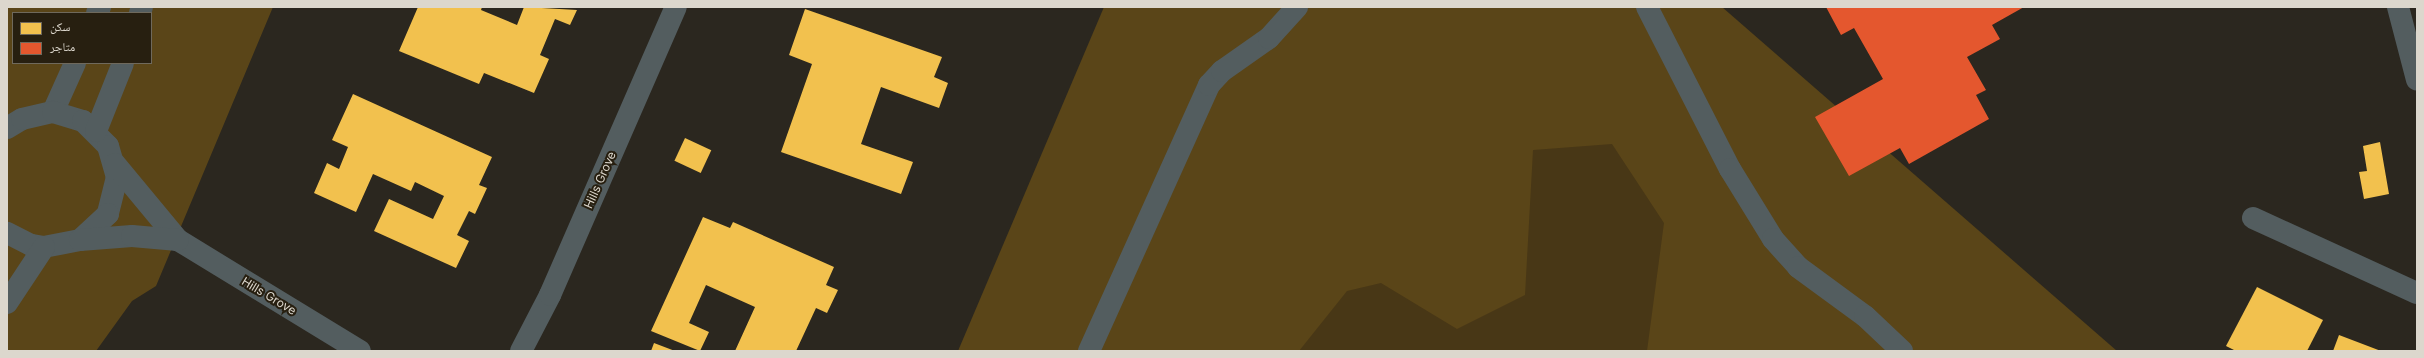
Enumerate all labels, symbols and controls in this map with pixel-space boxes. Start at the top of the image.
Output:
legend [12,12,152,64]
text: سكن [50,19,70,34]
text: متاجر [50,39,75,54]
street label: Hills Grove [581,149,619,211]
street label: Hills Grove [239,274,299,318]

